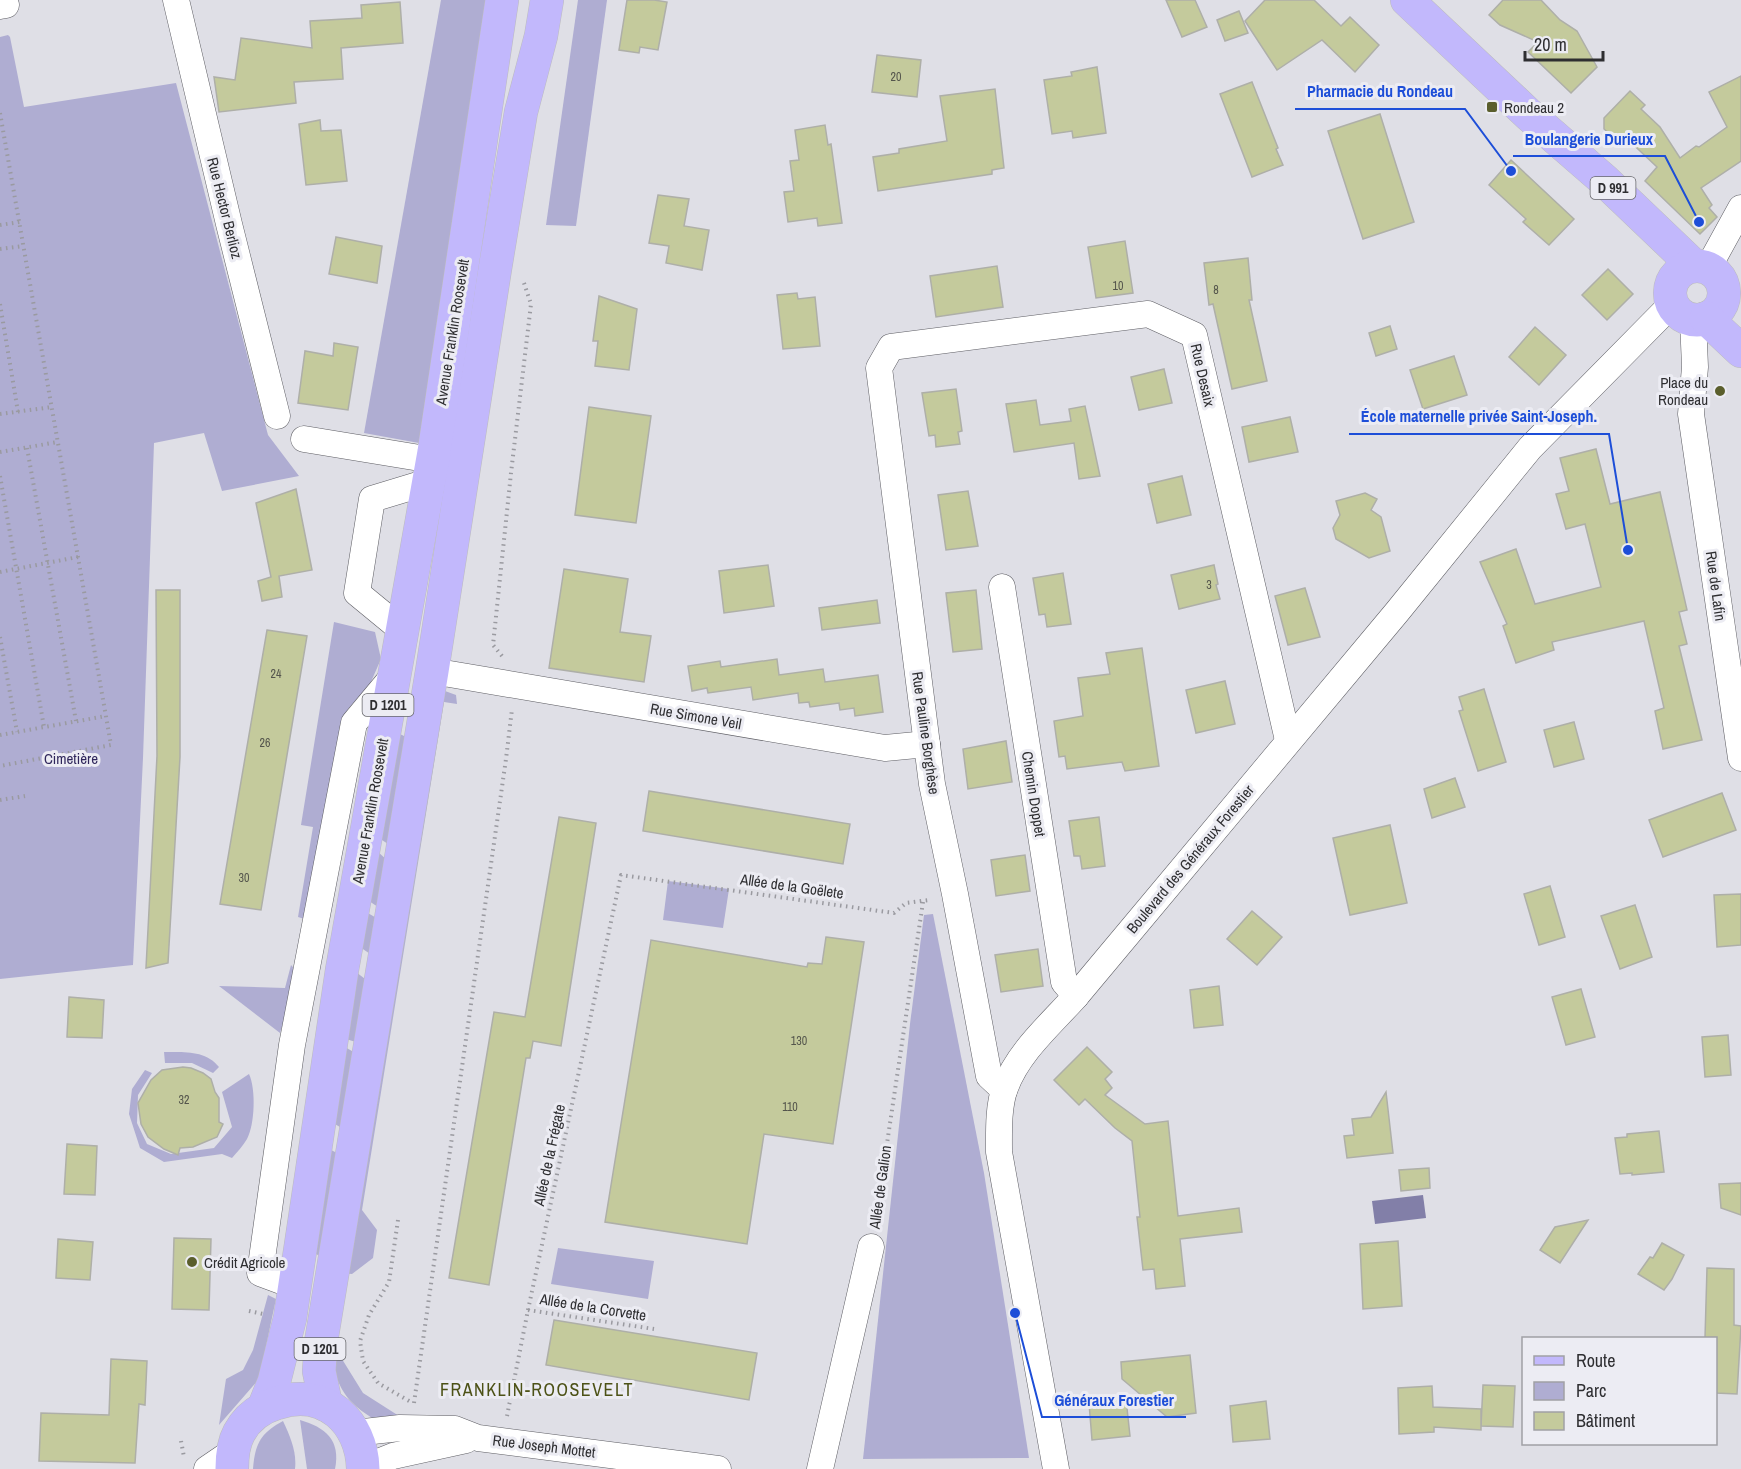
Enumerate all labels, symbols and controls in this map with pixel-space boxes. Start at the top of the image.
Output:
scale bar [1525,24,1603,62]
text: 20 m [1534,32,1567,57]
house number: 20 [891,69,901,85]
callout: Pharmacie du Rondeau [1295,75,1465,109]
text: Pharmacie du Rondeau [1307,80,1453,102]
place label: Rondeau 2 [1504,97,1564,118]
marker: Rondeau 2 [1485,100,1499,114]
callout: Boulangerie Durieux [1513,122,1665,156]
text: Boulangerie Durieux [1525,128,1654,150]
street label: Rue Hector Berlioz [202,155,248,261]
road number: D 991 [1590,177,1636,199]
street label: Avenue Franklin Roosevelt [430,257,474,407]
house number: 10 [1113,278,1123,294]
house number: 8 [1213,282,1219,298]
street label: Rue Desaix [1186,341,1221,409]
place label: Place du Rondeau [1658,372,1708,410]
marker: Place du Rondeau [1713,384,1727,398]
callout: École maternelle privée Saint-Joseph. [1349,400,1609,434]
text: École maternelle privée Saint-Joseph. [1361,405,1597,427]
street label: Rue de Lafin [1701,550,1731,622]
house number: 3 [1206,577,1212,593]
house number: 24 [271,666,282,682]
street label: Rue Pauline Borghèse [907,670,945,796]
road number: D 1201 [362,694,414,716]
street label: Rue Simone Veil [649,698,743,734]
house number: 26 [260,735,270,751]
street label: Avenue Franklin Roosevelt [347,736,393,886]
park label: Cimetière [44,748,98,769]
street label: Chemin Doppet [1017,750,1051,839]
street label: Boulevard des Généraux Forestier [1121,780,1259,938]
street label: Allée de la Goëlete [738,868,845,904]
house number: 30 [239,870,249,886]
house number: 130 [791,1033,807,1049]
house number: 32 [179,1092,189,1108]
house number: 110 [782,1099,798,1115]
street label: Allée de la Frégate [528,1102,570,1209]
street label: Allée de Galion [864,1144,896,1231]
place label: Crédit Agricole [204,1252,286,1273]
marker: Crédit Agricole [185,1255,199,1269]
street label: Allée de la Corvette [537,1288,648,1326]
legend [1522,1337,1717,1445]
road number: D 1201 [294,1338,346,1360]
text: Route [1576,1348,1615,1373]
district label: FRANKLIN-ROOSEVELT [440,1377,634,1402]
text: Parc [1576,1378,1606,1403]
callout: Généraux Forestier [1042,1383,1186,1417]
text: Généraux Forestier [1054,1389,1175,1411]
text: Bâtiment [1576,1408,1635,1433]
street label: Rue Joseph Mottet [491,1429,597,1463]

